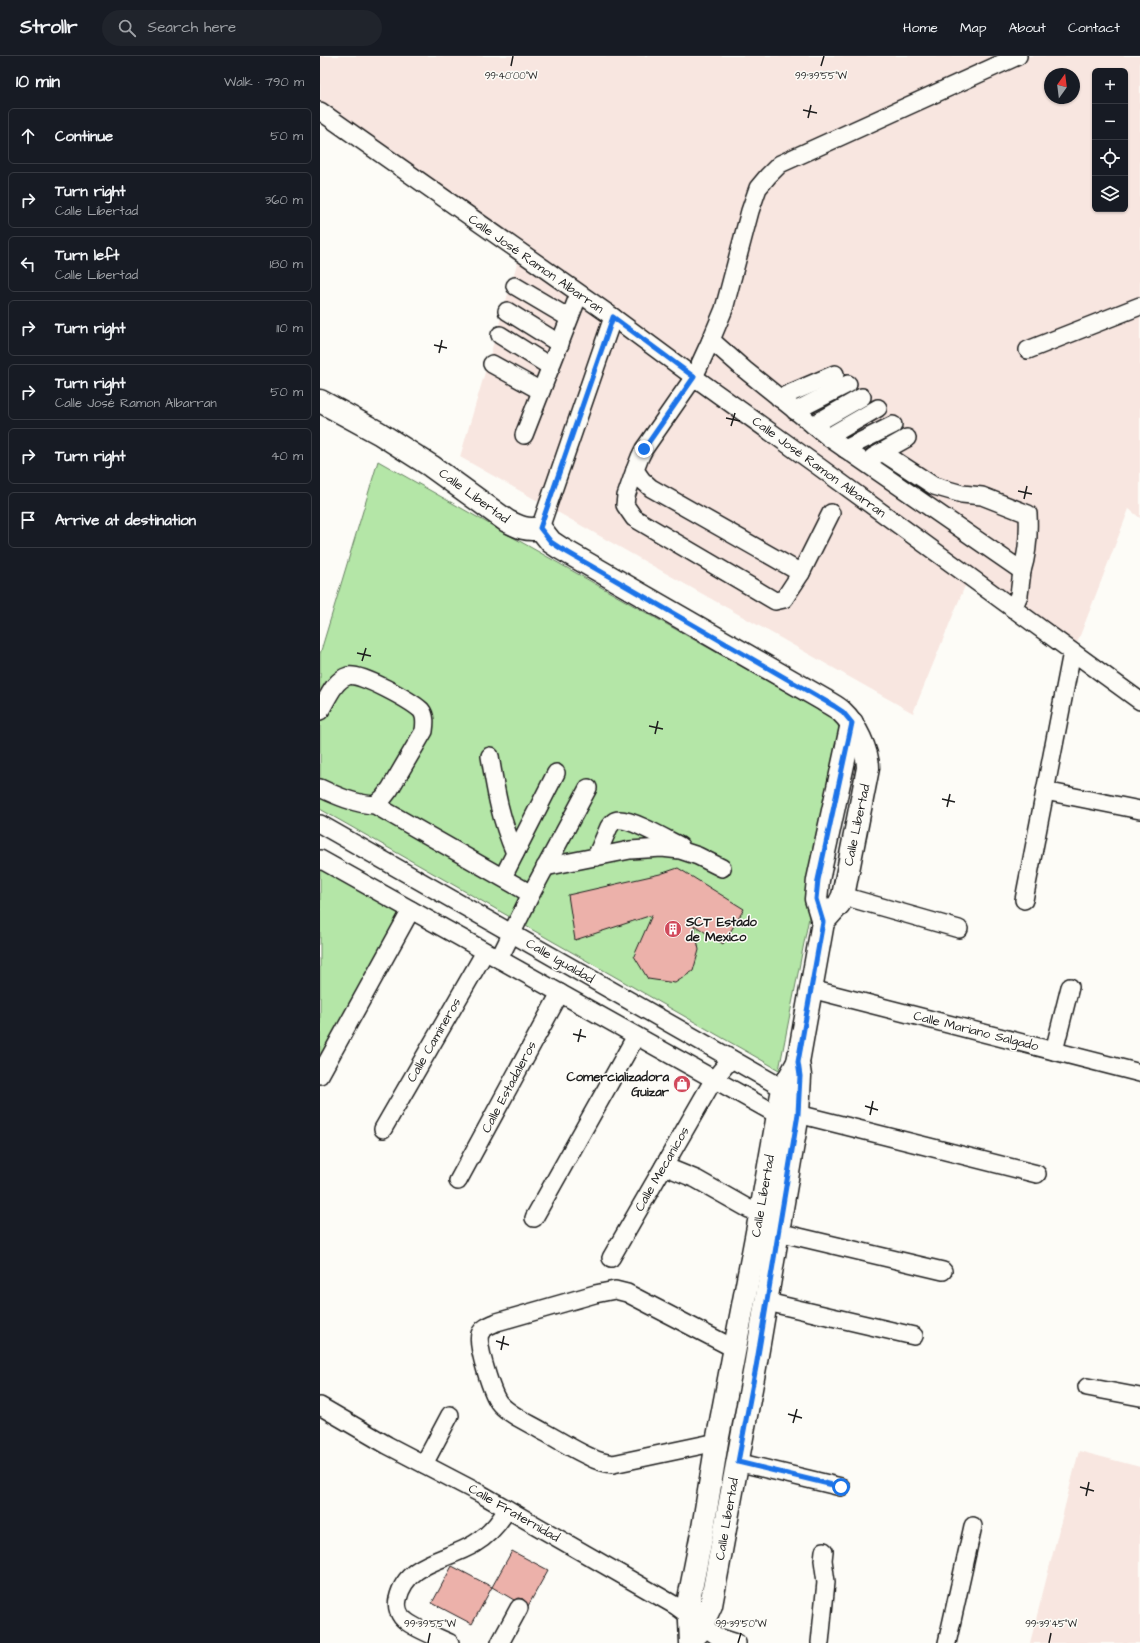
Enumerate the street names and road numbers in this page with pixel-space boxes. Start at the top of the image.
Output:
street label: Calle José Ramon Albarran [465,210,608,318]
street label: Calle José Ramon Albarran [748,412,890,522]
street label: Calle Libertad [435,464,513,528]
street label: Calle Libertad [840,782,875,868]
street label: Calle Igualdad [522,934,598,989]
street label: Calle Camineros [403,994,466,1085]
street label: Calle Mariano Salgado [911,1007,1041,1056]
street label: Calle Estadaleros [477,1038,541,1136]
street label: Calle Mecanicos [630,1123,694,1215]
street label: Calle Libertad [747,1153,779,1239]
street label: Calle Libertad [711,1476,743,1562]
street label: Calle Fraternidad [465,1480,563,1547]

